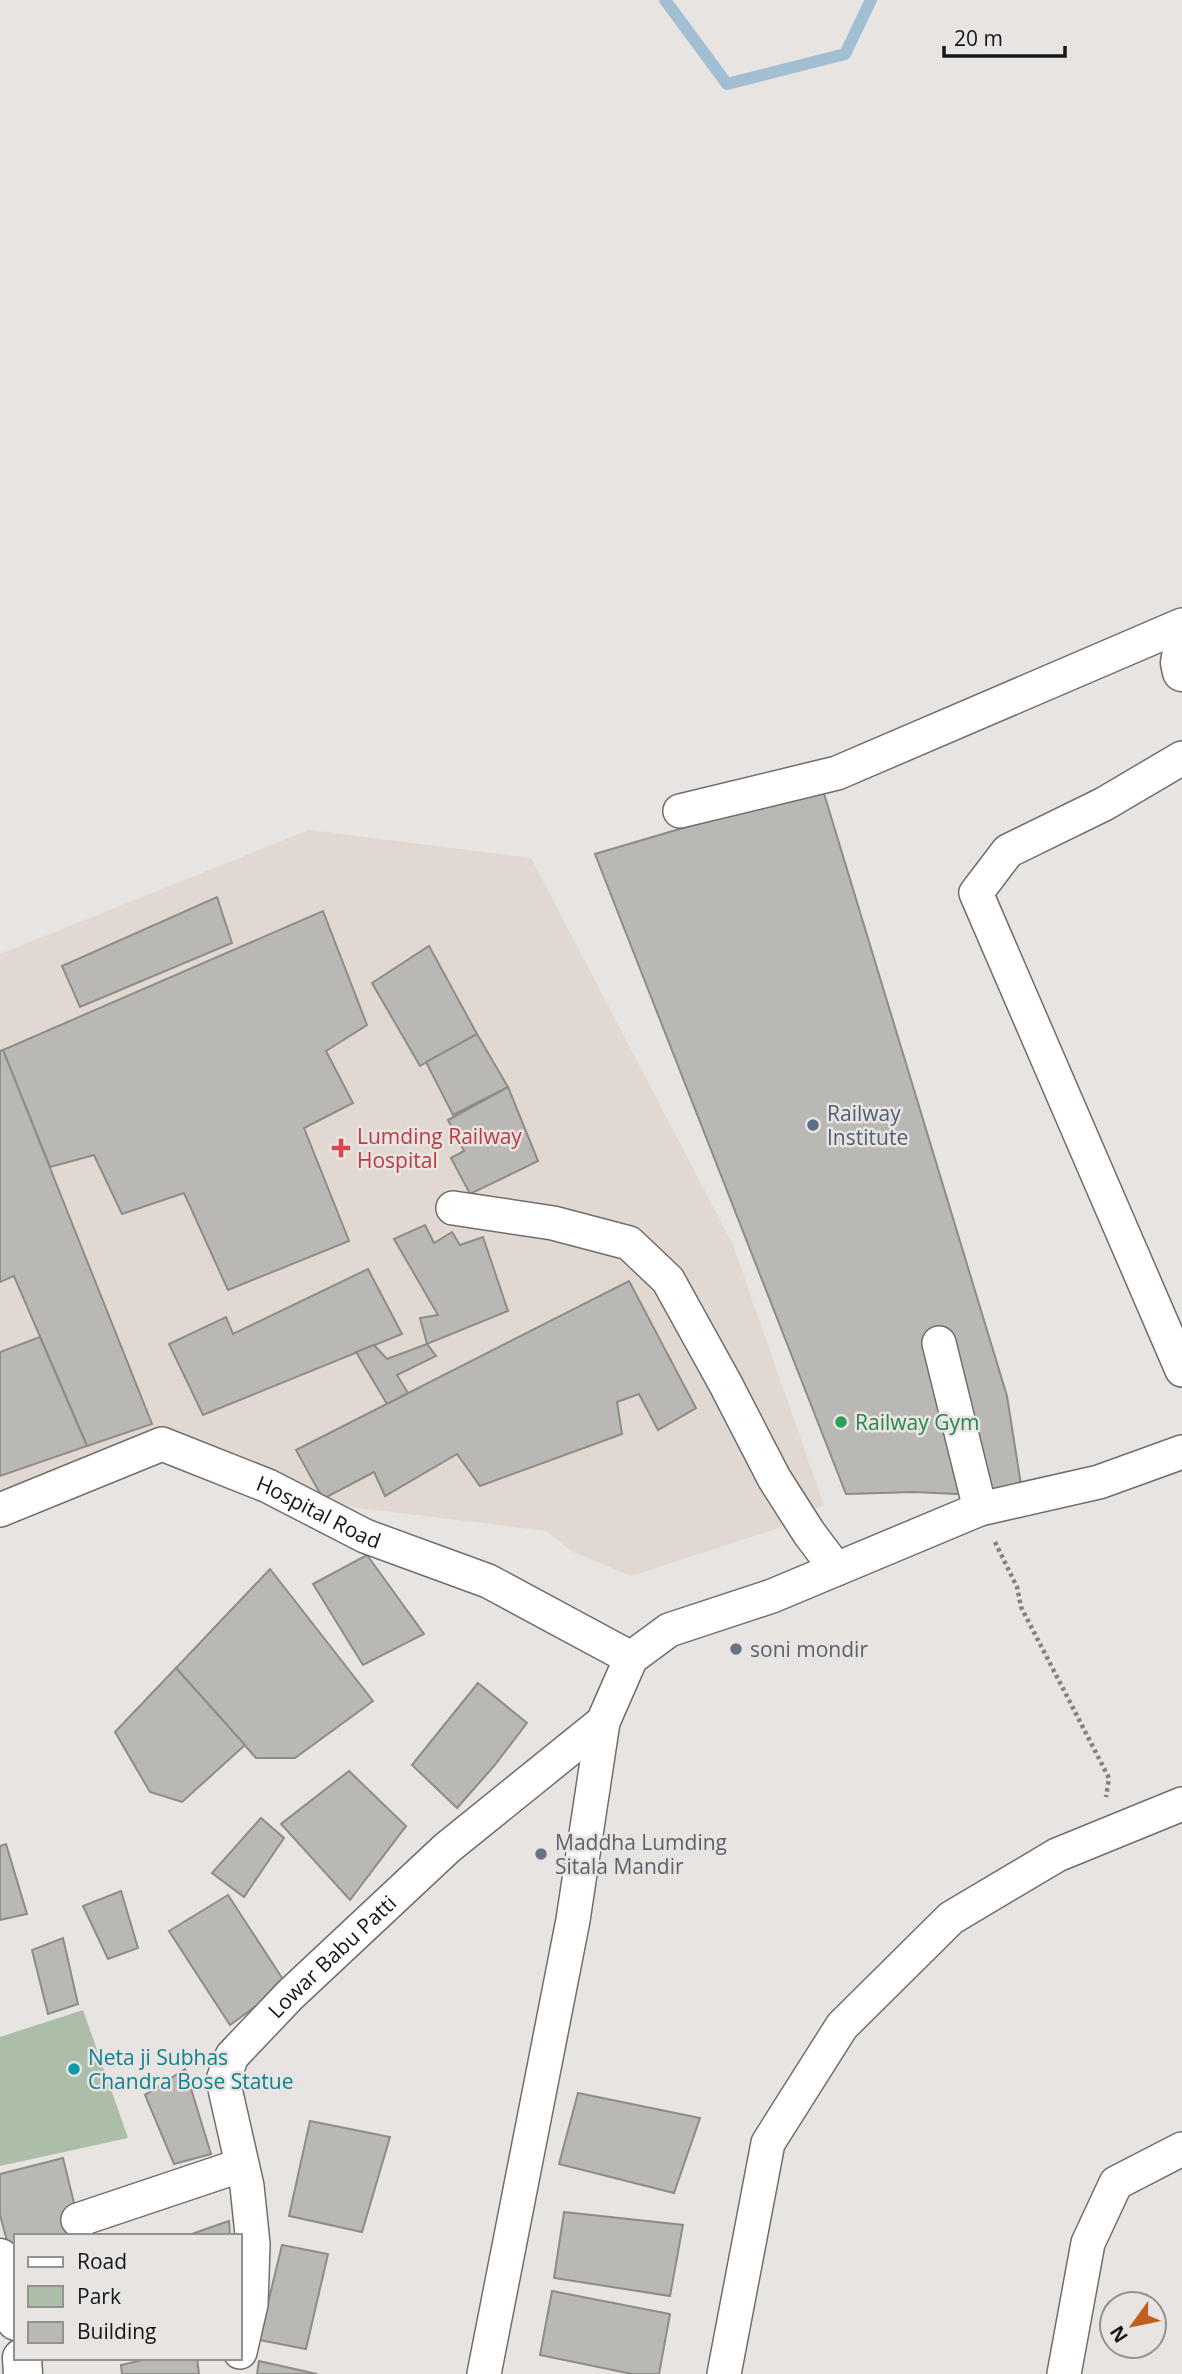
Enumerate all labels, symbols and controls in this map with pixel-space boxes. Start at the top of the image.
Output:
scale bar [944,14,1065,58]
text: 20 m [954,24,1003,52]
place label: Railway Institute [827,1099,908,1151]
marker: Railway Institute [805,1117,821,1133]
place label: Lumding Railway Hospital [357,1122,522,1174]
marker: Lumding Railway Hospital [331,1138,351,1158]
place label: Railway Gym [855,1408,979,1436]
marker: Railway Gym [833,1414,849,1430]
street label: Hospital Road [252,1469,385,1555]
place label: soni mondir [750,1635,868,1663]
marker: soni mondir [728,1641,744,1657]
place label: Maddha Lumding Sitala Mandir [555,1828,727,1880]
marker: Maddha Lumding Sitala Mandir [533,1846,549,1862]
street label: Lowar Babu Patti [262,1889,402,2024]
place label: Neta ji Subhas Chandra Bose Statue [88,2043,294,2095]
marker: Neta ji Subhas Chandra Bose Statue [66,2061,82,2077]
legend [14,2234,242,2360]
text: Road [77,2247,127,2275]
text: Park [77,2282,121,2310]
north arrow [1098,2290,1168,2360]
text: Building [77,2317,156,2345]
text: N [1104,2321,1134,2348]

